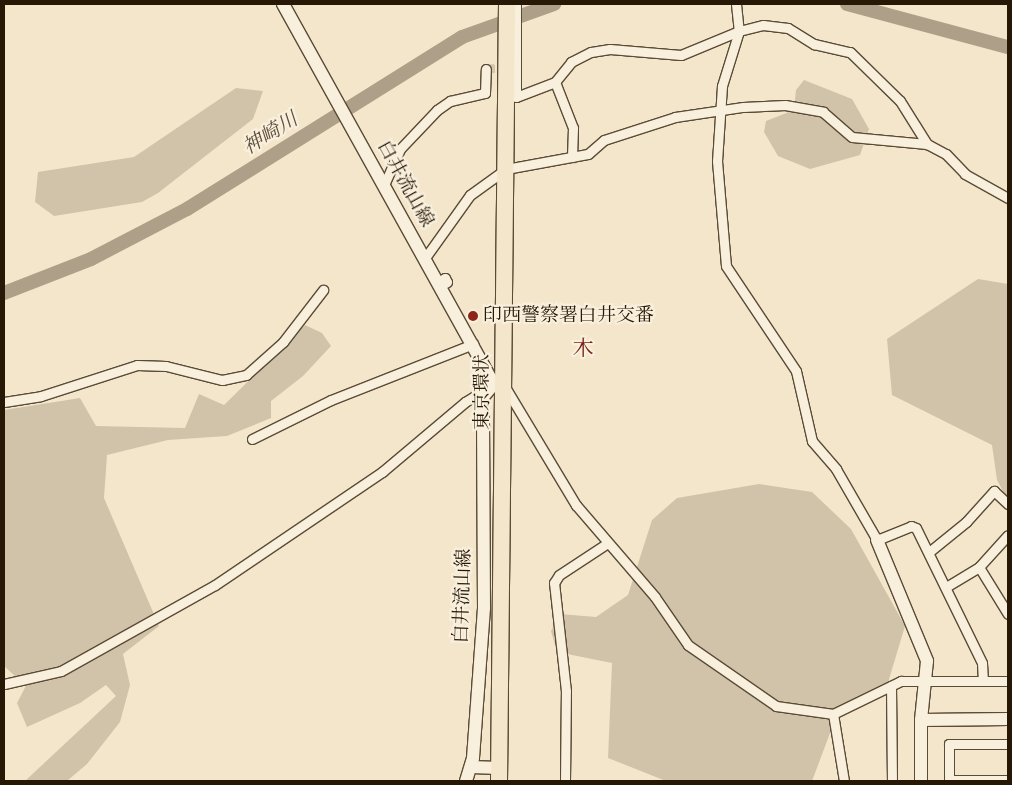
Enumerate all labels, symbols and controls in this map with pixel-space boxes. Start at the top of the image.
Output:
water label: 神崎川 [238,107,302,159]
street label: 白井流山線 [372,137,438,231]
place label: 印西警察署白井交番 [483,305,654,327]
marker: 印西警察署白井交番 [467,310,479,322]
district label: 木 [573,336,593,362]
street label: 東京環状 [472,354,494,430]
street label: 白井流山線 [450,548,476,644]

